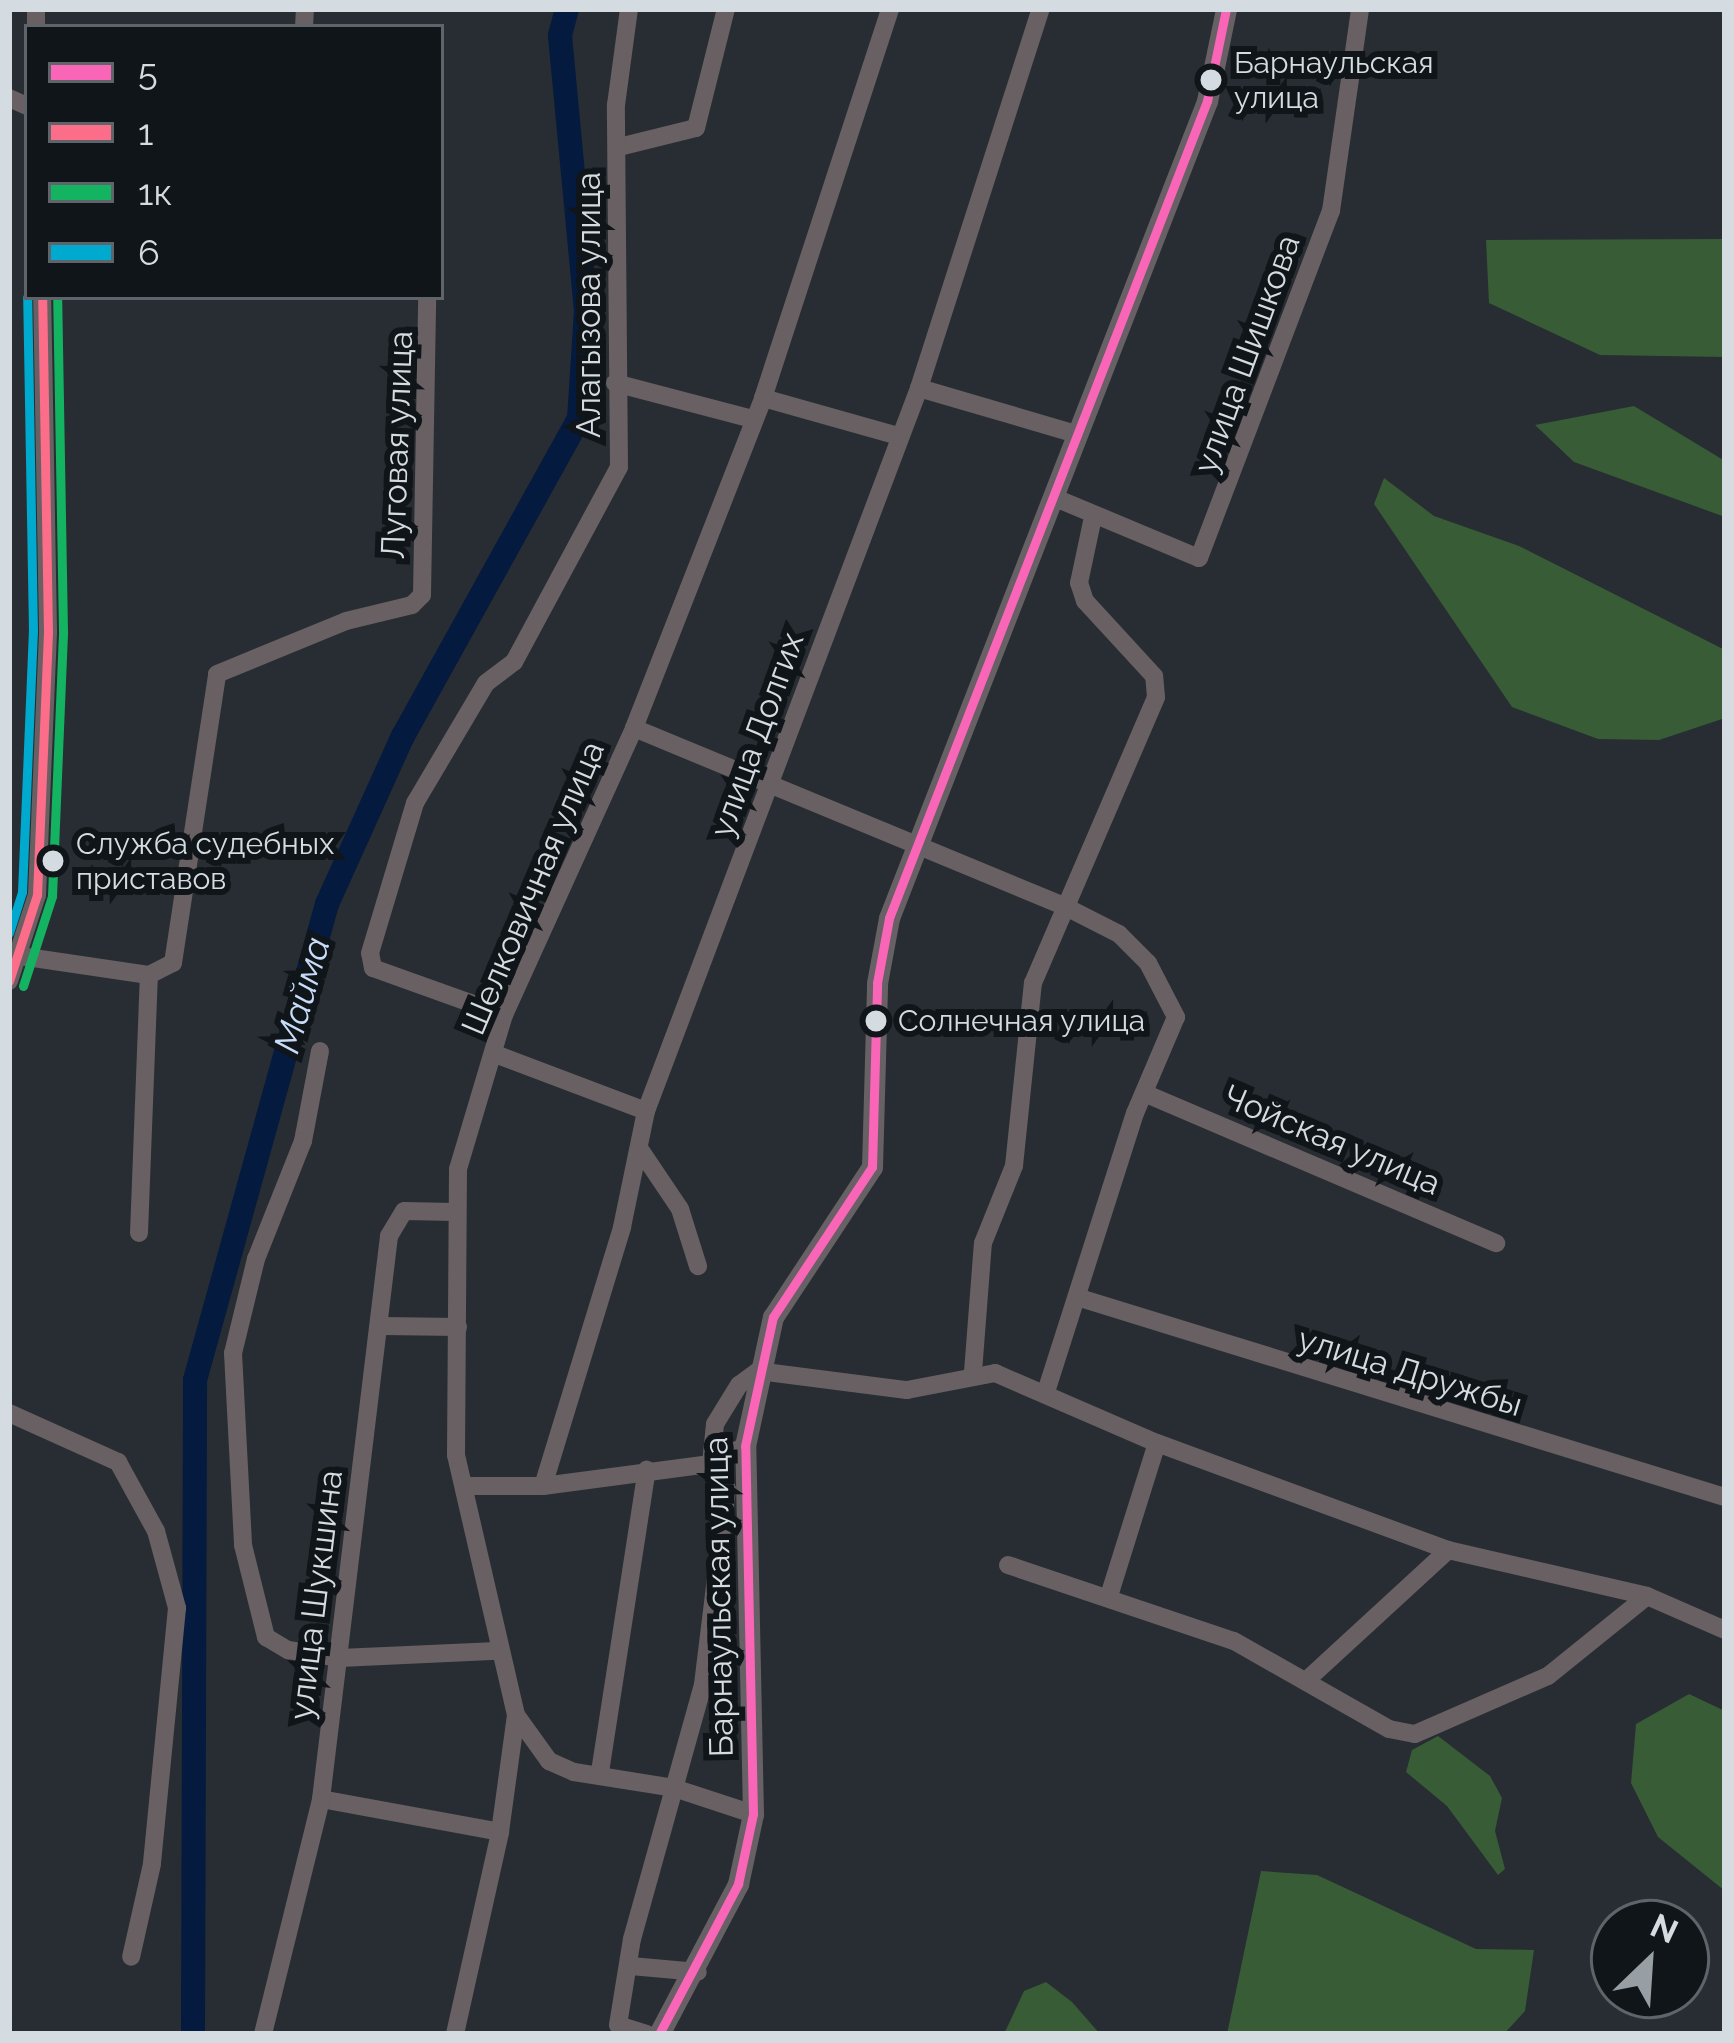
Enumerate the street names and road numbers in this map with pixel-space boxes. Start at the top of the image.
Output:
street label: Алагызова улица [569,171,609,439]
street label: улица Шишкова [1186,229,1308,479]
street label: Луговая улица [373,330,421,560]
street label: улица Долгих [702,627,812,843]
street label: Шелковичная улица [453,735,613,1041]
street label: Чойская улица [1217,1076,1447,1204]
street label: улица Дружбы [1293,1319,1527,1425]
street label: Барнаульская улица [696,1436,742,1758]
street label: улица Шукшина [281,1468,351,1722]

